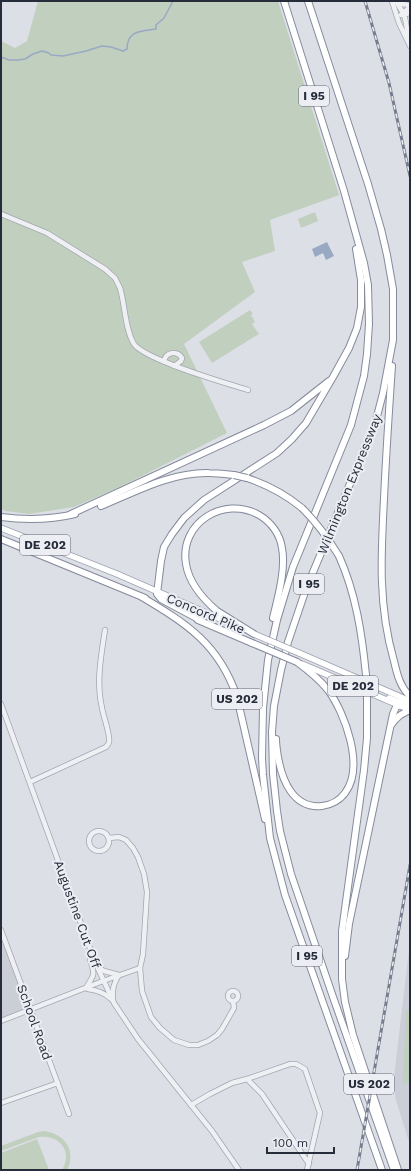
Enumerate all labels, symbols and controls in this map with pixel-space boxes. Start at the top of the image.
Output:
road number: I 95 [299,86,329,106]
street label: Wilmington Expressway [314,411,385,557]
road number: DE 202 [20,535,70,555]
road number: I 95 [294,574,324,594]
street label: Concord Pike [164,590,247,637]
road number: DE 202 [328,676,378,696]
road number: US 202 [212,689,262,709]
street label: Augustine Cut Off [51,858,104,971]
road number: I 95 [292,946,322,966]
street label: School Road [14,983,55,1062]
road number: US 202 [344,1074,394,1094]
scale bar [267,1129,334,1155]
text: 100 m [273,1136,308,1150]

